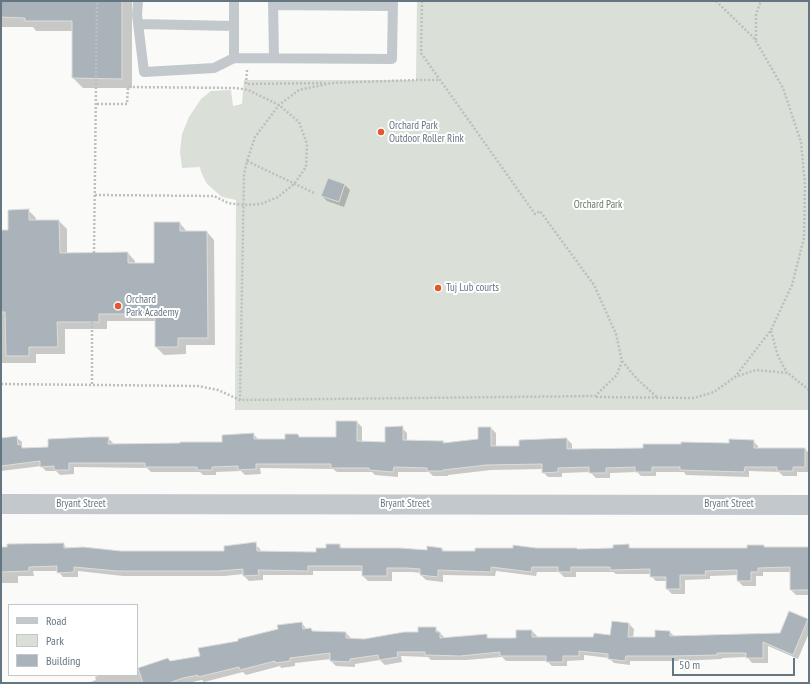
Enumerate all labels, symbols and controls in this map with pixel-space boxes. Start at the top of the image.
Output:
place label: Orchard Park Outdoor Roller Rink [389,119,464,145]
marker: Orchard Park Outdoor Roller Rink [376,127,386,137]
park label: Orchard Park [574,198,622,212]
place label: Tuj Lub courts [446,281,499,295]
marker: Tuj Lub courts [433,283,443,293]
place label: Orchard Park Academy [126,293,179,319]
marker: Orchard Park Academy [113,301,123,311]
street label: Bryant Street [56,497,106,511]
street label: Bryant Street [380,497,430,511]
street label: Bryant Street [704,497,754,511]
legend [8,604,138,676]
text: Road [46,613,66,628]
text: Park [46,633,64,648]
scale bar [674,650,797,676]
text: Building [46,653,81,668]
text: 50 m [679,657,700,672]

